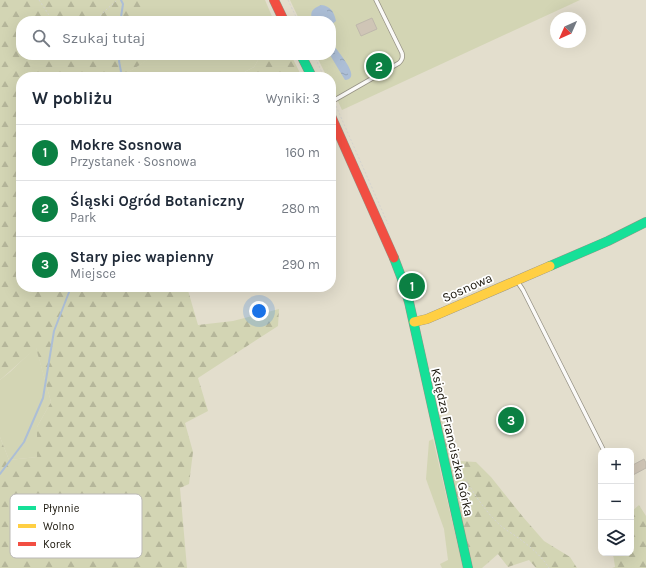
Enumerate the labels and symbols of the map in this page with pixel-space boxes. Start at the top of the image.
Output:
north arrow [550,12,586,48]
pin: 2 [366,51,392,81]
street label: Sosnowa [440,270,495,305]
pin: 1 [399,271,425,301]
your location [249,301,269,321]
street label: Księdza Franciszka Górka [428,367,477,518]
pin: 3 [498,405,524,435]
legend [10,494,142,558]
text: Płynnie [43,502,80,515]
text: Wolno [43,520,74,533]
text: Korek [43,538,72,551]

